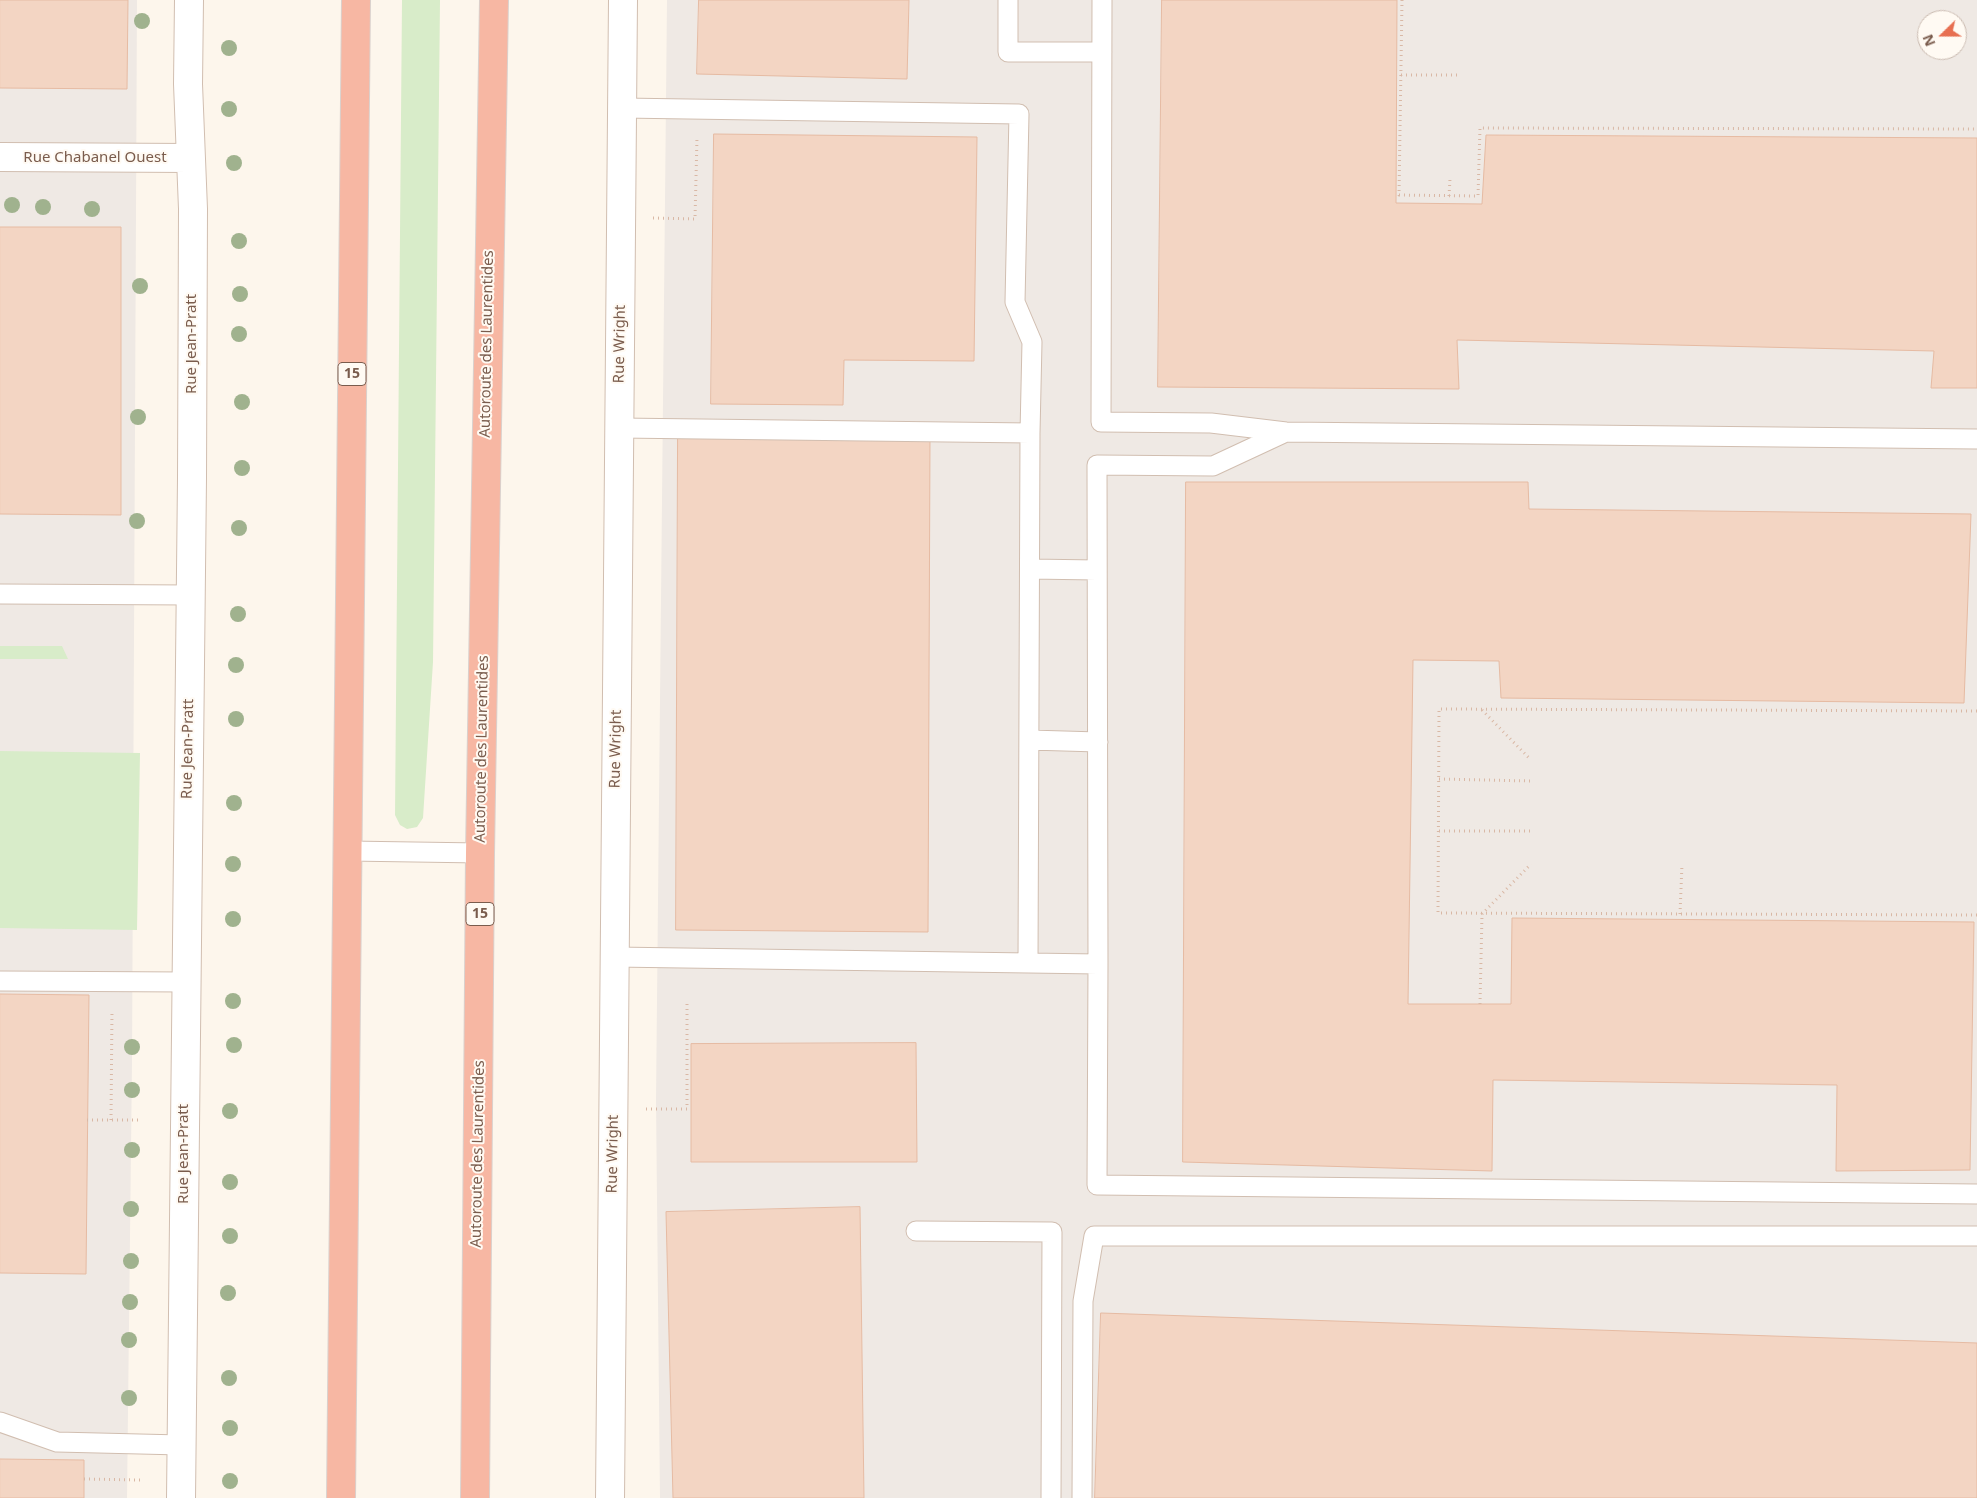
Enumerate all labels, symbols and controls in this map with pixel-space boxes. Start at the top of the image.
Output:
north arrow [1917,10,1967,60]
text: N [1918,32,1940,49]
street label: Rue Chabanel Ouest [23,149,167,167]
street label: Autoroute des Laurentides [476,250,498,438]
street label: Rue Jean-Pratt [183,294,201,394]
street label: Rue Wright [610,304,630,384]
road number: 15 [338,362,366,386]
street label: Autoroute des Laurentides [471,655,493,843]
street label: Rue Jean-Pratt [178,699,198,799]
street label: Rue Wright [606,709,626,789]
road number: 15 [466,902,494,926]
street label: Autoroute des Laurentides [467,1060,489,1248]
street label: Rue Jean-Pratt [175,1104,193,1204]
street label: Rue Wright [603,1114,623,1194]

